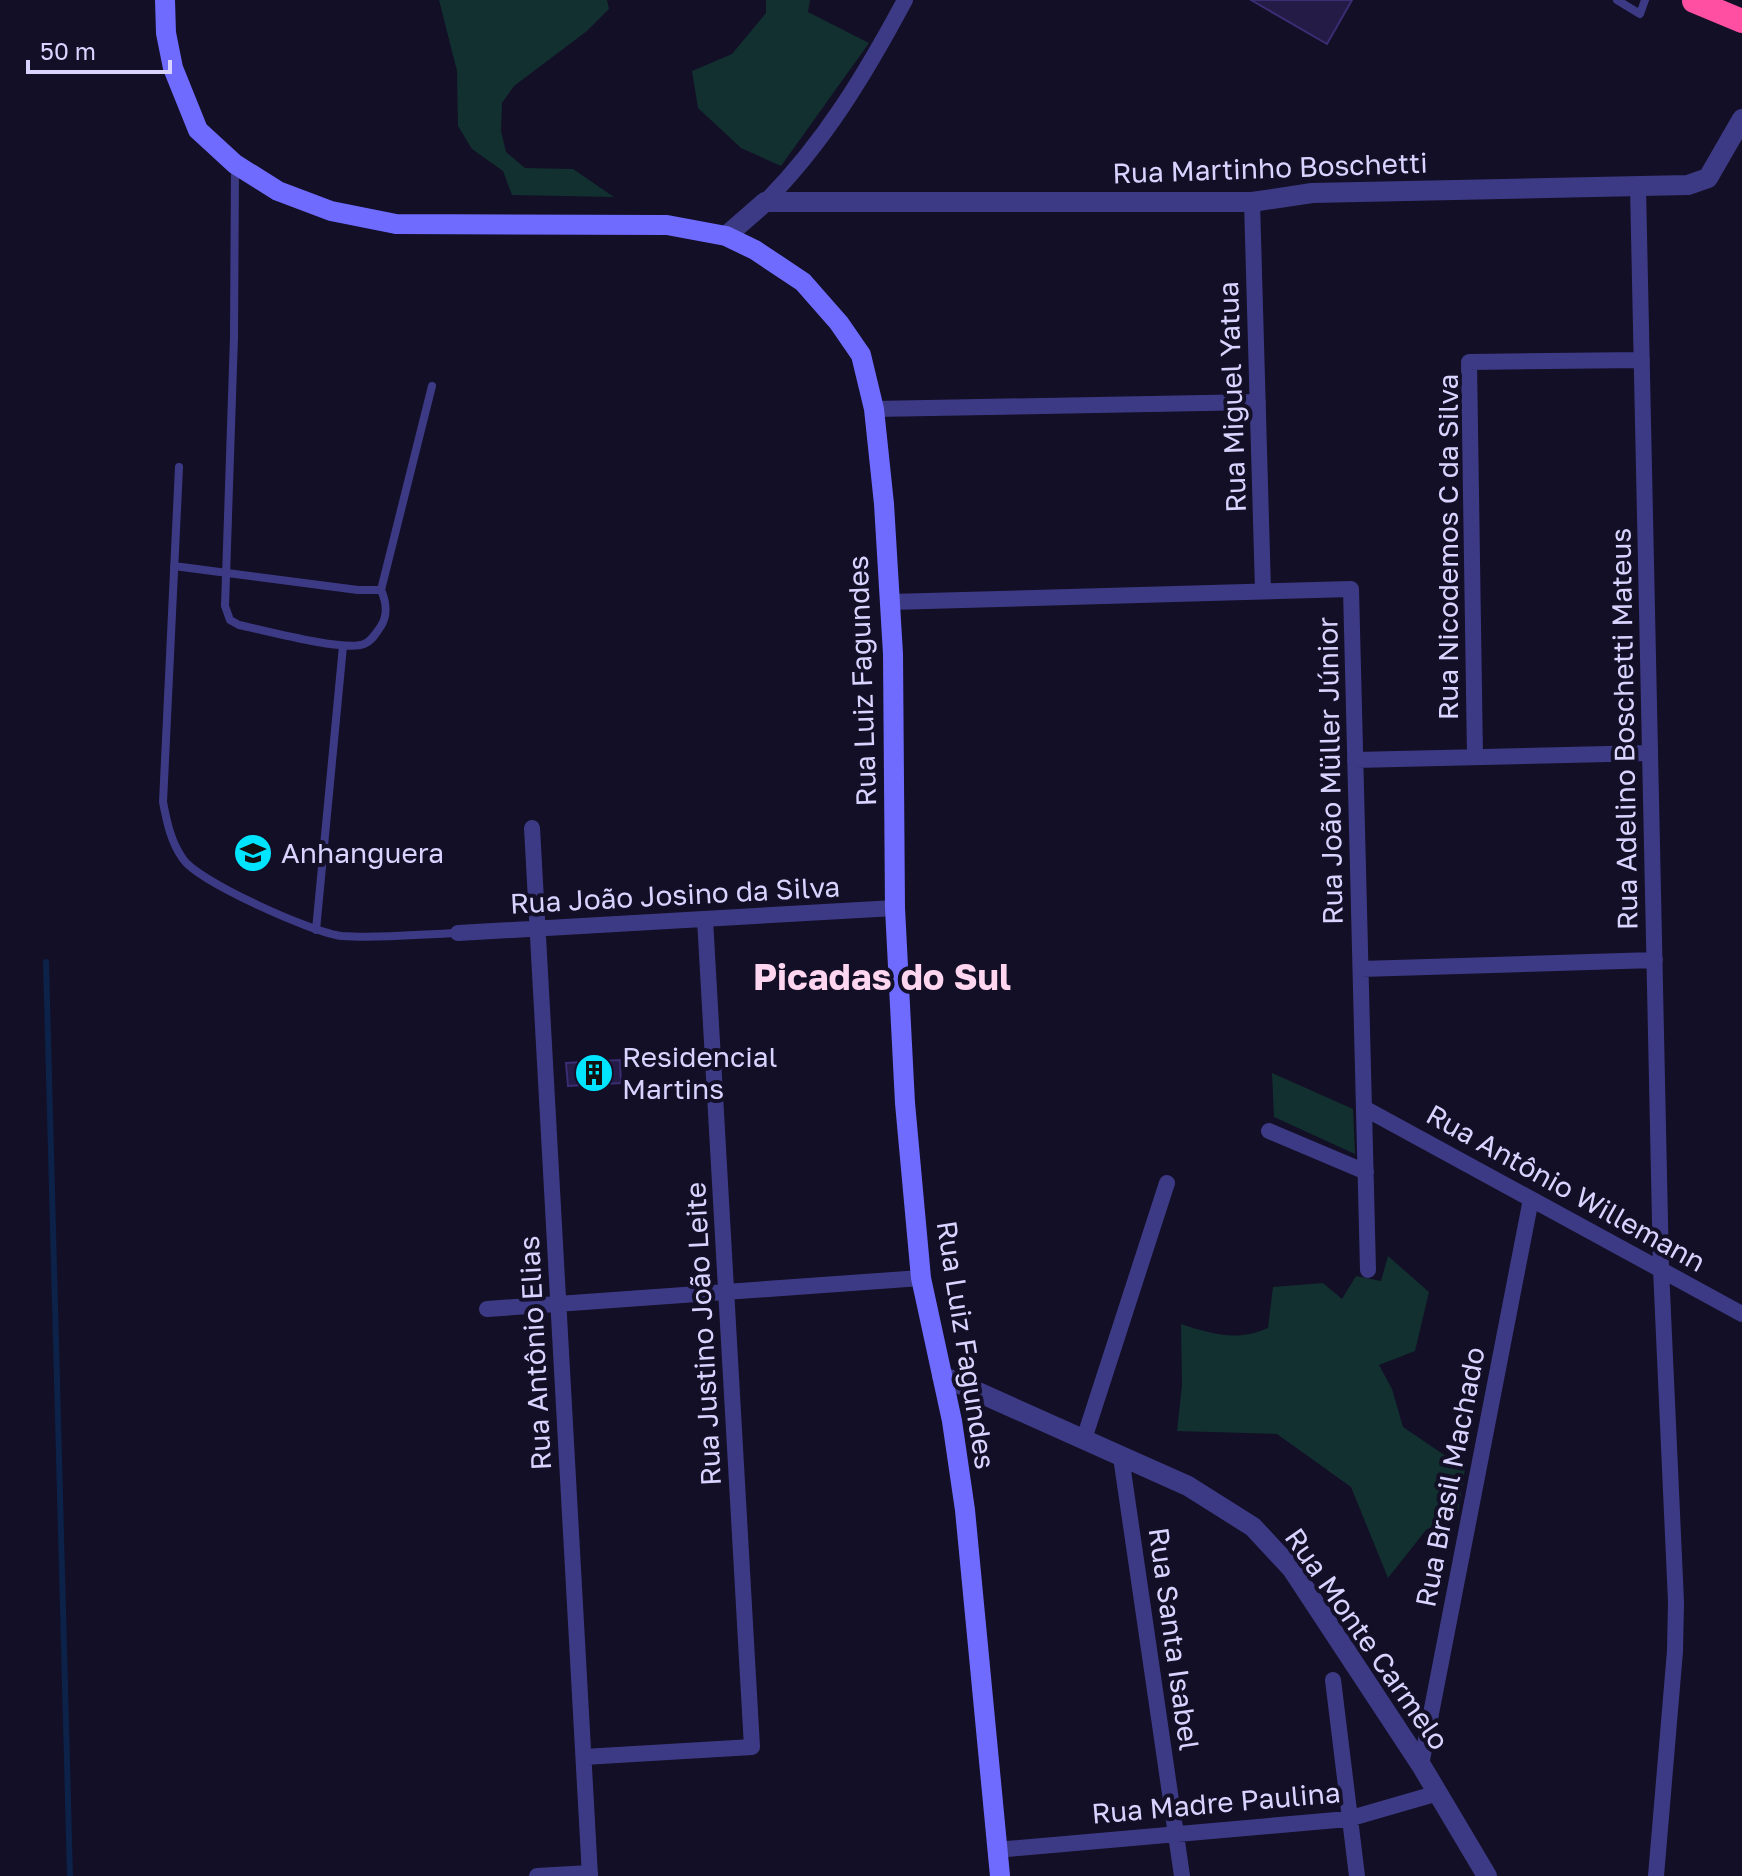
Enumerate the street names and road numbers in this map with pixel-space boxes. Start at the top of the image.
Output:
street label: Rua Martinho Boschetti [1112,146,1428,189]
street label: Rua Miguel Yatua [1211,281,1252,513]
street label: Rua Nicodemos C da Silva [1431,374,1464,720]
street label: Rua Adelino Boschetti Mateus [1603,528,1644,930]
street label: Rua Luiz Fagundes [841,555,882,807]
street label: Rua João Müller Júnior [1310,617,1349,925]
street label: Rua João Josino da Silva [509,869,841,920]
street label: Rua Antônio Willemann [1421,1097,1711,1278]
street label: Rua Justino João Leite [678,1181,727,1487]
street label: Rua Luiz Fagundes [931,1218,1002,1471]
street label: Rua Antônio Elias [512,1235,557,1471]
street label: Rua Brasil Machado [1408,1344,1491,1610]
street label: Rua Monte Carmelo [1279,1522,1456,1756]
street label: Rua Santa Isabel [1143,1525,1206,1753]
street label: Rua Madre Paulina [1090,1775,1342,1830]

